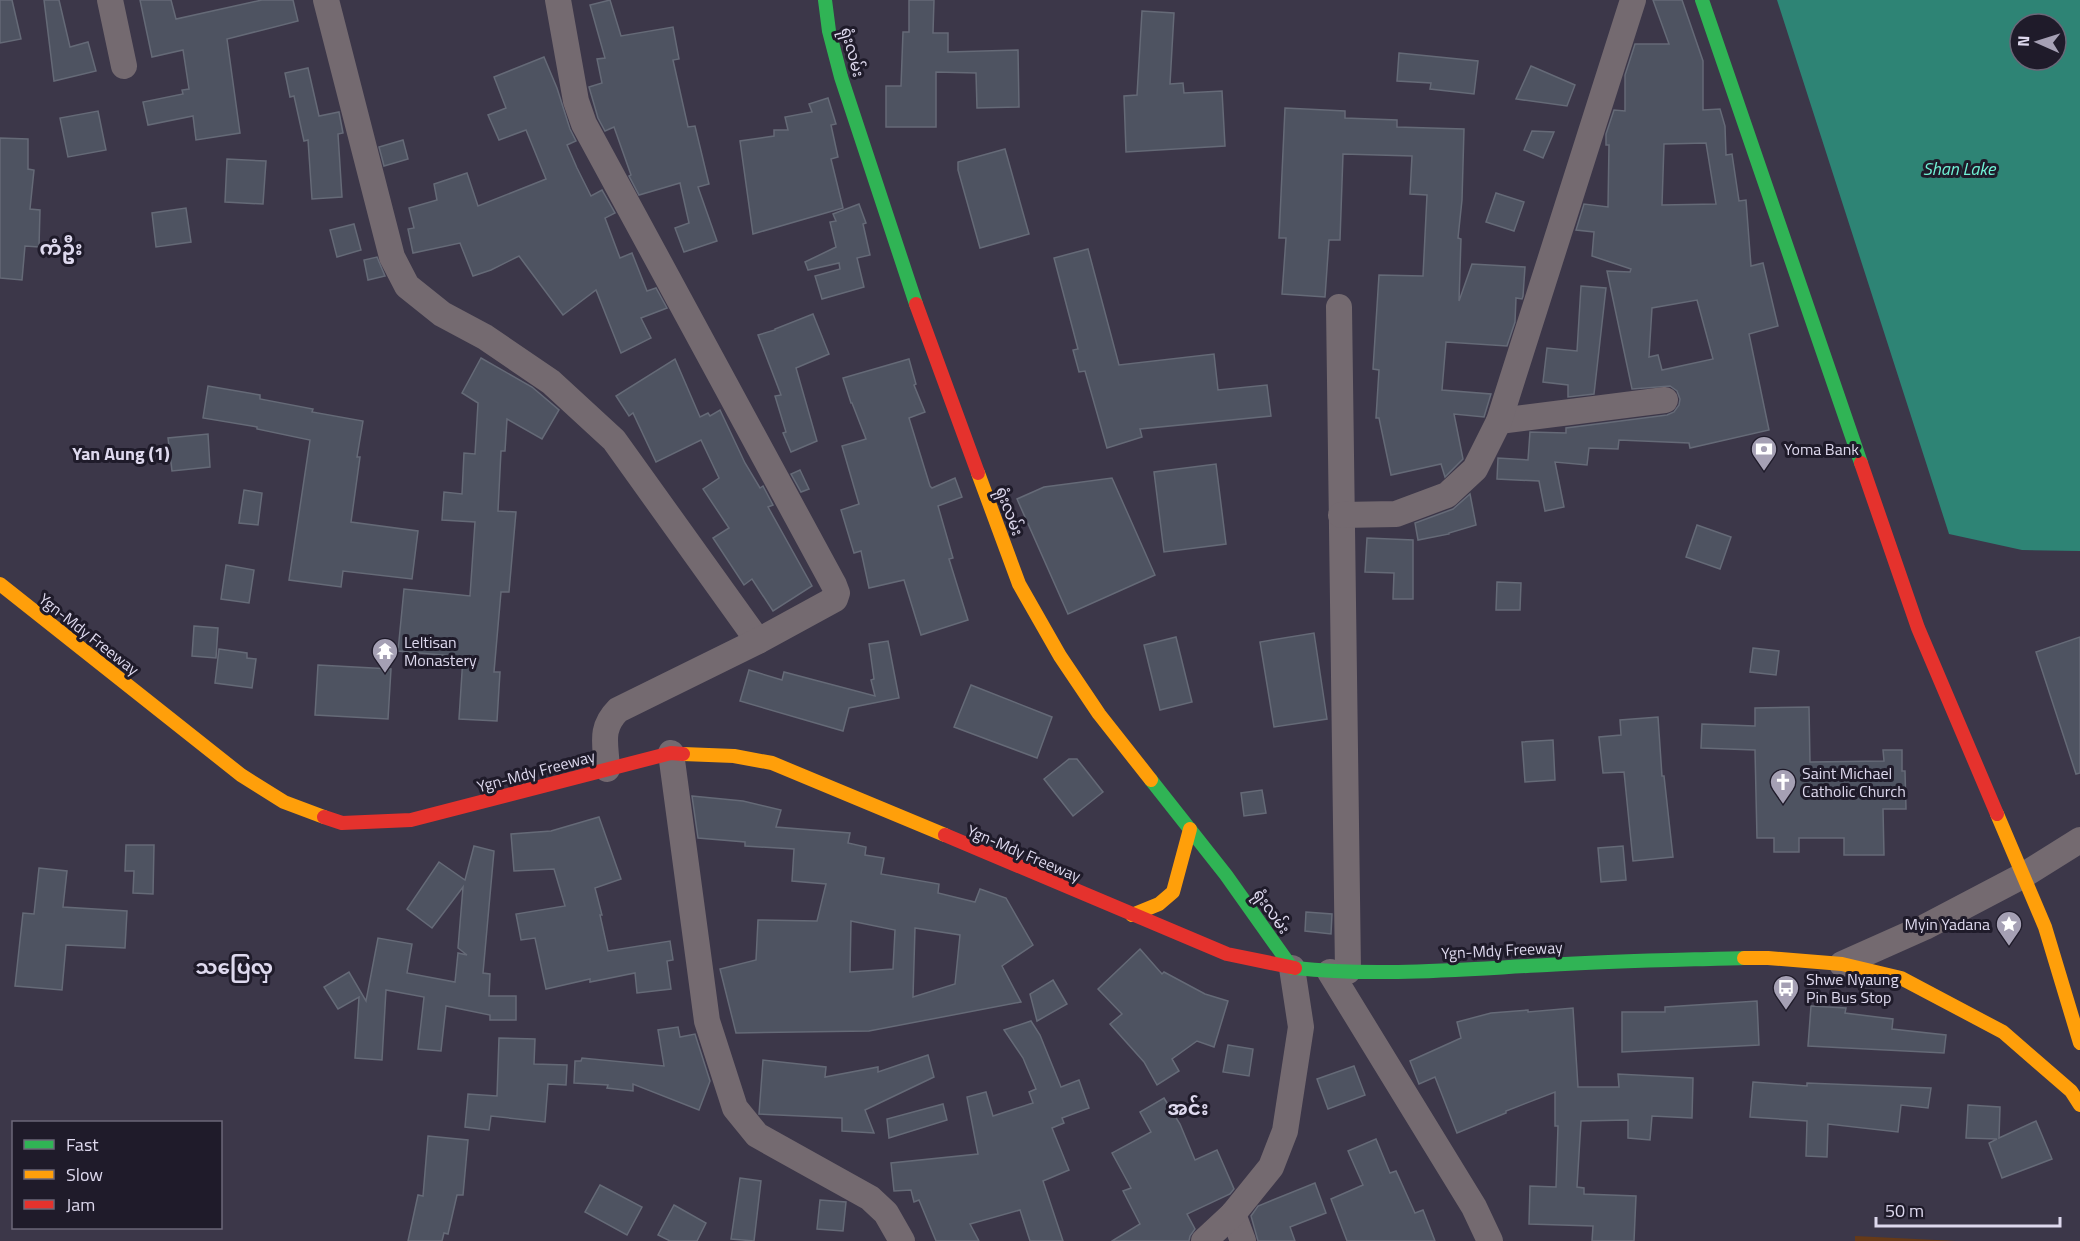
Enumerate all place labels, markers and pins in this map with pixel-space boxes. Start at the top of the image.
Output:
bank icon: Yoma Bank [1749,434,1779,472]
place label: Yoma Bank [1784,437,1859,461]
place label: Leltisan Monastery [404,630,477,672]
temple icon: Leltisan Monastery [370,636,400,674]
place label: Saint Michael Catholic Church [1802,761,1906,803]
church icon: Saint Michael Catholic Church [1768,767,1798,805]
place icon: Myin Yadana [1994,909,2024,947]
place label: Myin Yadana [1905,912,1990,936]
place label: Shwe Nyaung Pin Bus Stop [1806,967,1899,1009]
bus stop icon: Shwe Nyaung Pin Bus Stop [1771,973,1801,1011]

